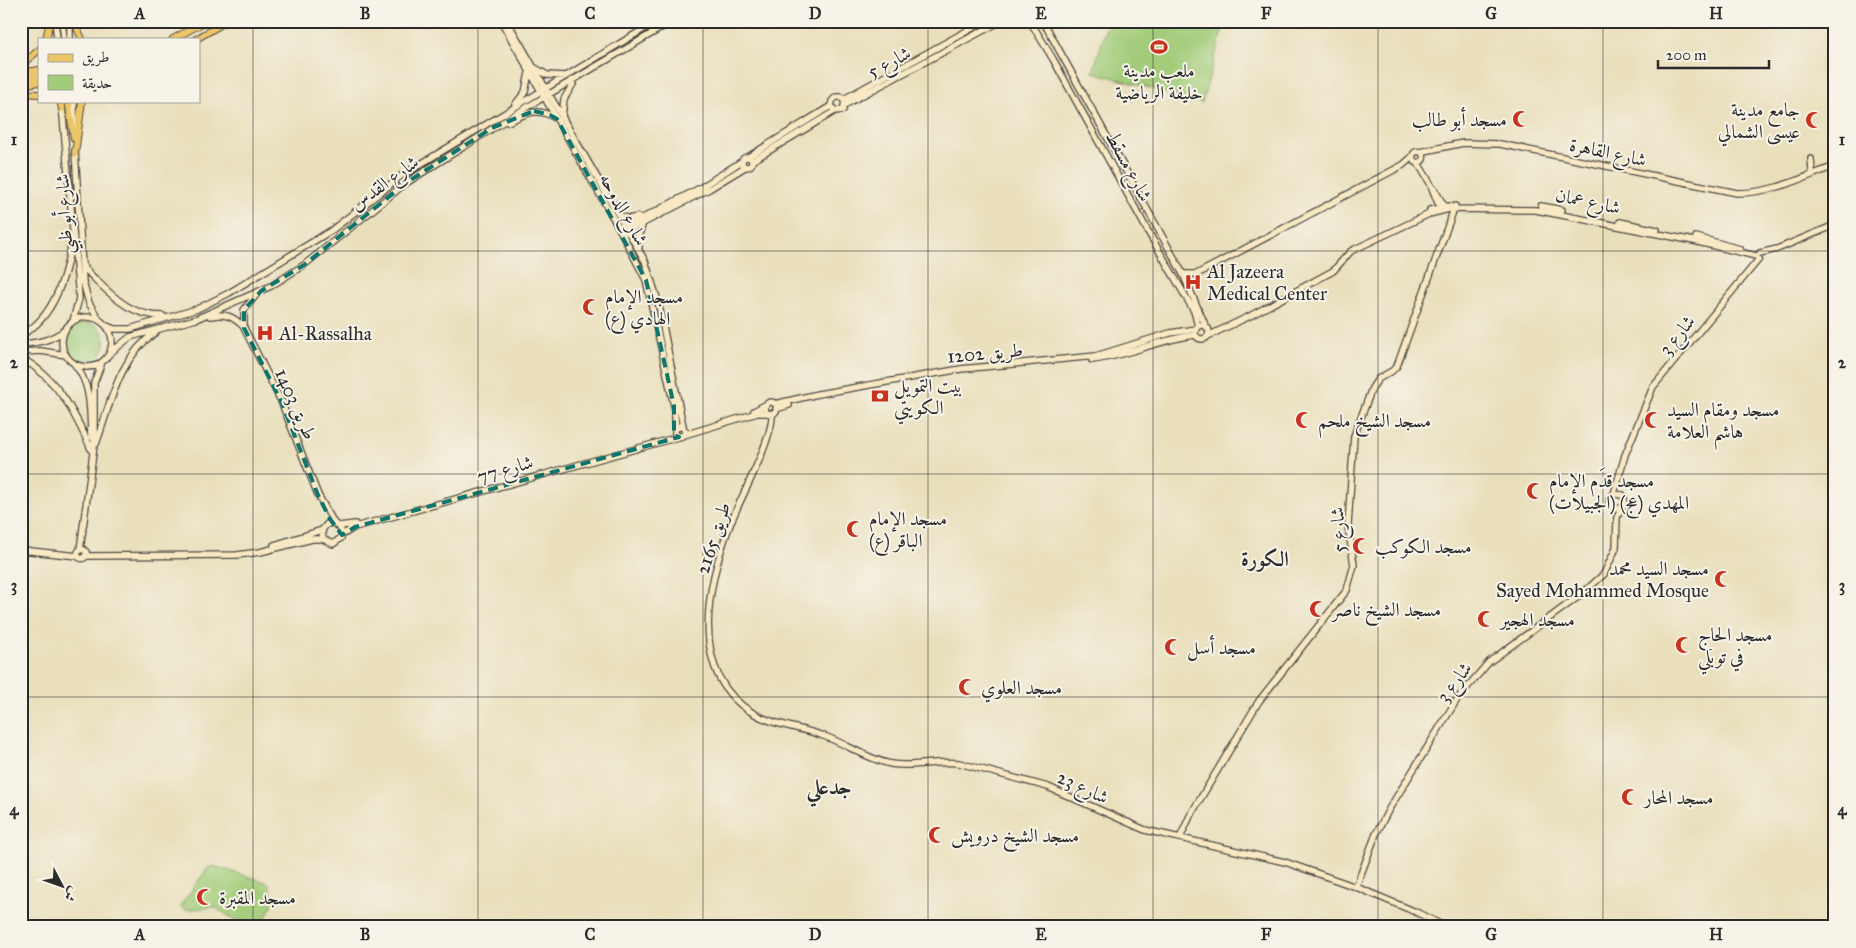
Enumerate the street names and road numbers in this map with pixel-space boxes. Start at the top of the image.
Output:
street label: شارع 5 [863,41,917,86]
street label: شارع مسقط [1097,127,1157,207]
street label: شارع القاهرة [1567,133,1649,175]
street label: شارع القدس [345,150,425,219]
street label: شارع الدوحه [591,169,653,251]
street label: شارع أبو ظبي [49,173,85,255]
street label: شارع عمان [1553,183,1623,223]
street label: شارع 3 [1654,310,1703,362]
street label: طريق 1202 [946,338,1024,369]
street label: طريق 1403 [269,365,322,444]
street label: شارع 77 [474,450,537,492]
street label: طريق 2165 [691,499,736,577]
street label: شارع 5 [1325,506,1355,554]
street label: شارع 3 [1431,657,1480,709]
street label: شارع 23 [1052,765,1112,812]

